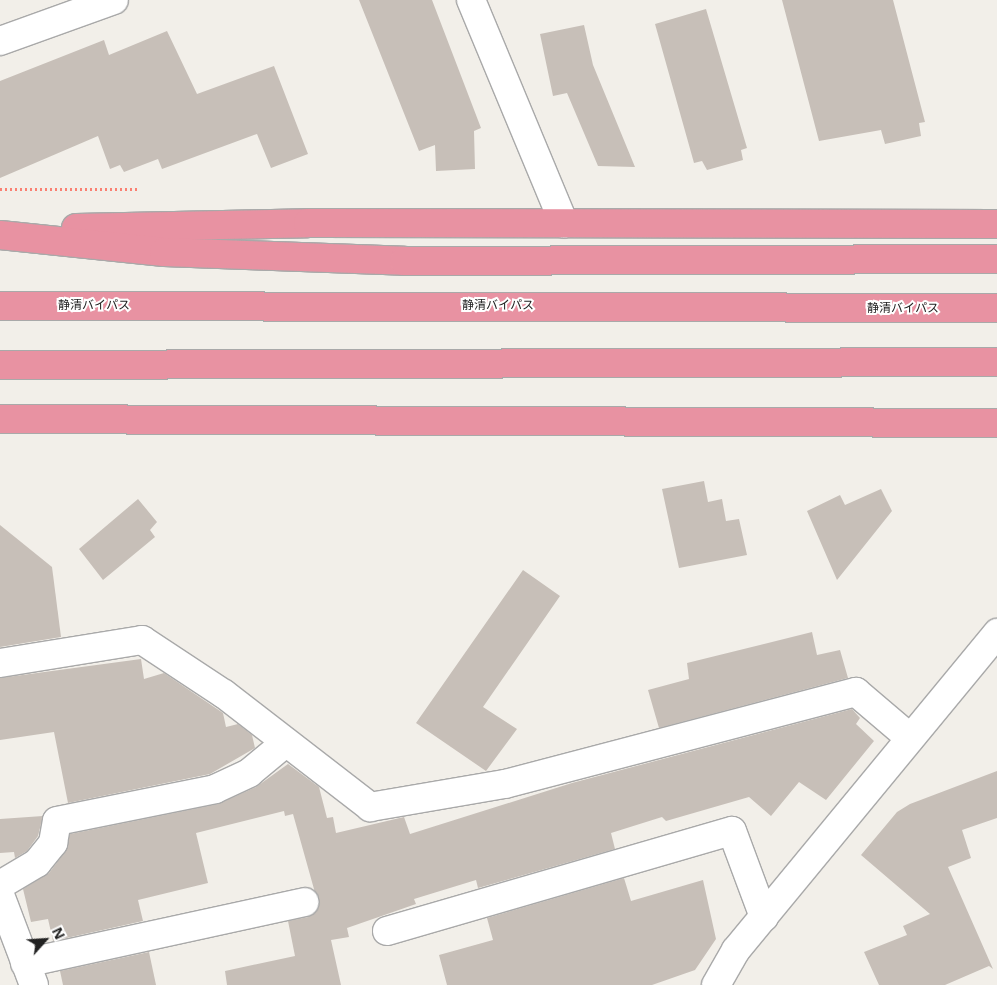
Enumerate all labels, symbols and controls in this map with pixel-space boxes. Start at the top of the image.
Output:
street label: 静清バイパス [58,298,130,312]
street label: 静清バイパス [462,298,534,312]
street label: 静清バイパス [867,301,939,315]
north arrow [20,915,70,965]
text: N [48,924,70,942]

